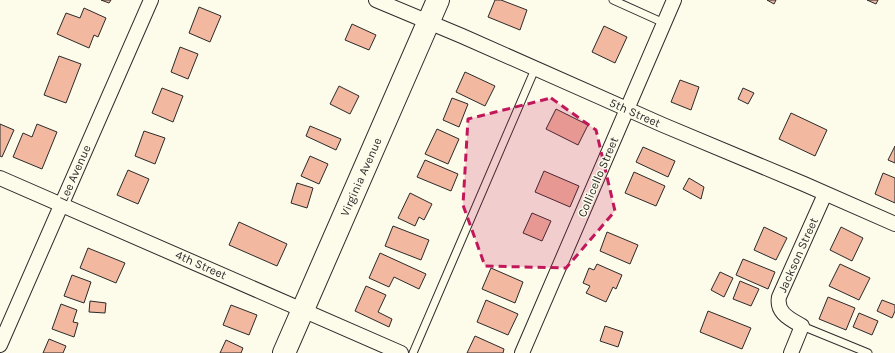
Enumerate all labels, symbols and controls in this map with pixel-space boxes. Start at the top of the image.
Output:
street label: 5th Street [607,96,663,131]
street label: Collicello Street [575,134,621,219]
street label: Virginia Avenue [337,136,385,218]
street label: Lee Avenue [56,143,94,203]
street label: Jackson Street [775,215,821,295]
street label: 4th Street [173,248,229,283]

